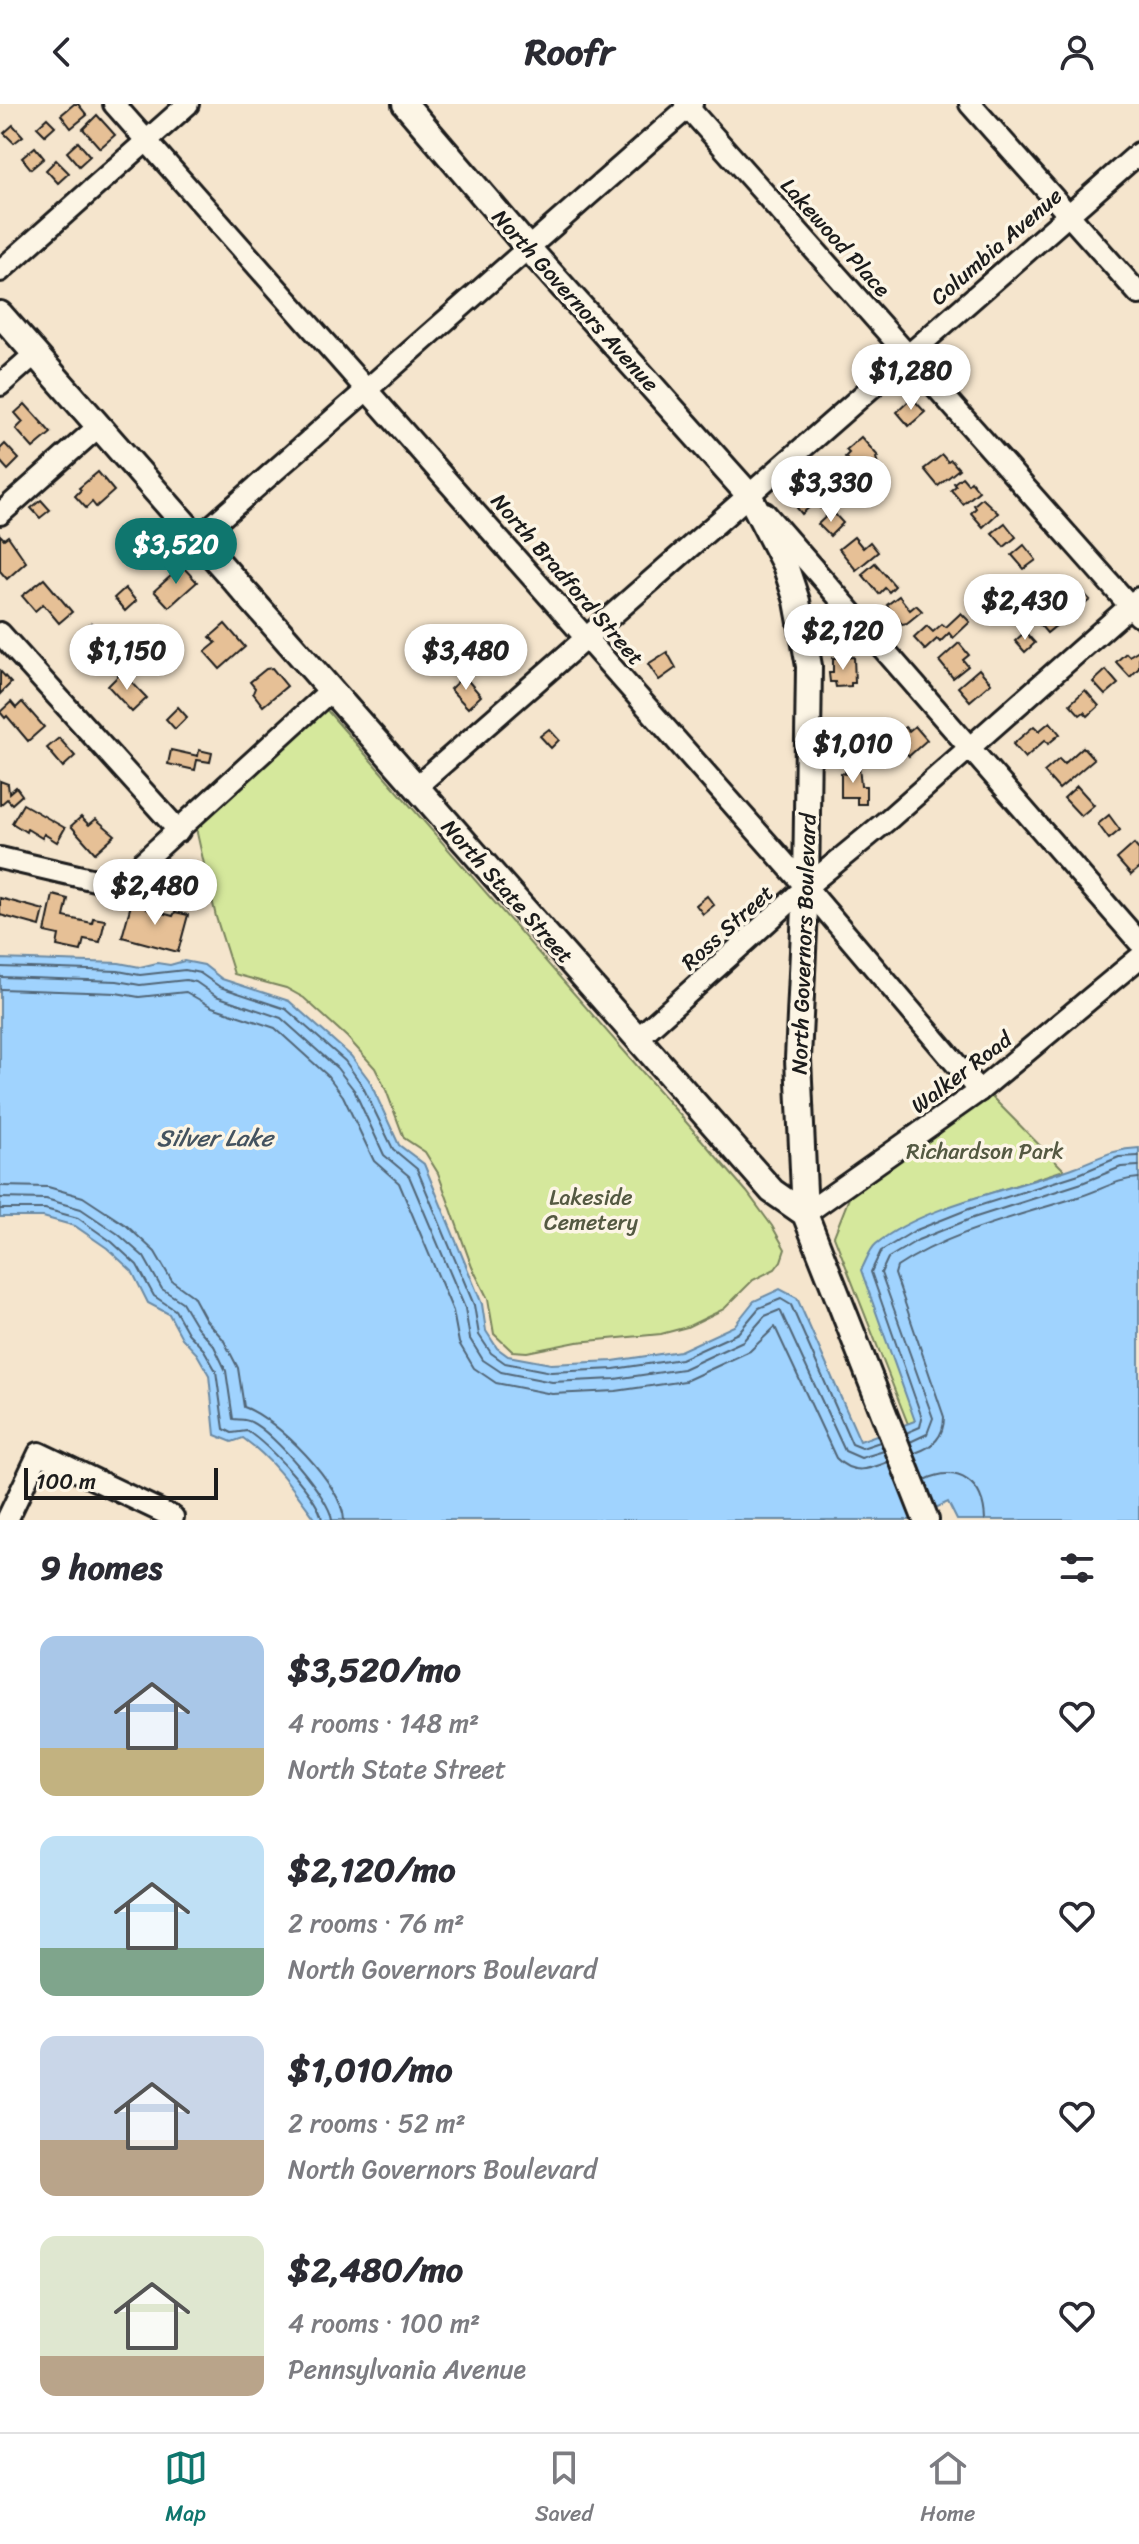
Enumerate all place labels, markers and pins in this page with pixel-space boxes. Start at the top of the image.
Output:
pin: $1,280 [846,344,976,412]
pin: $3,330 [766,456,896,524]
pin: $3,520 [111,518,241,586]
pin: $2,430 [960,574,1090,642]
pin: $2,120 [778,604,908,672]
pin: $1,150 [62,624,192,692]
pin: $3,480 [401,624,531,692]
pin: $1,010 [788,717,918,785]
pin: $2,480 [90,859,220,927]

